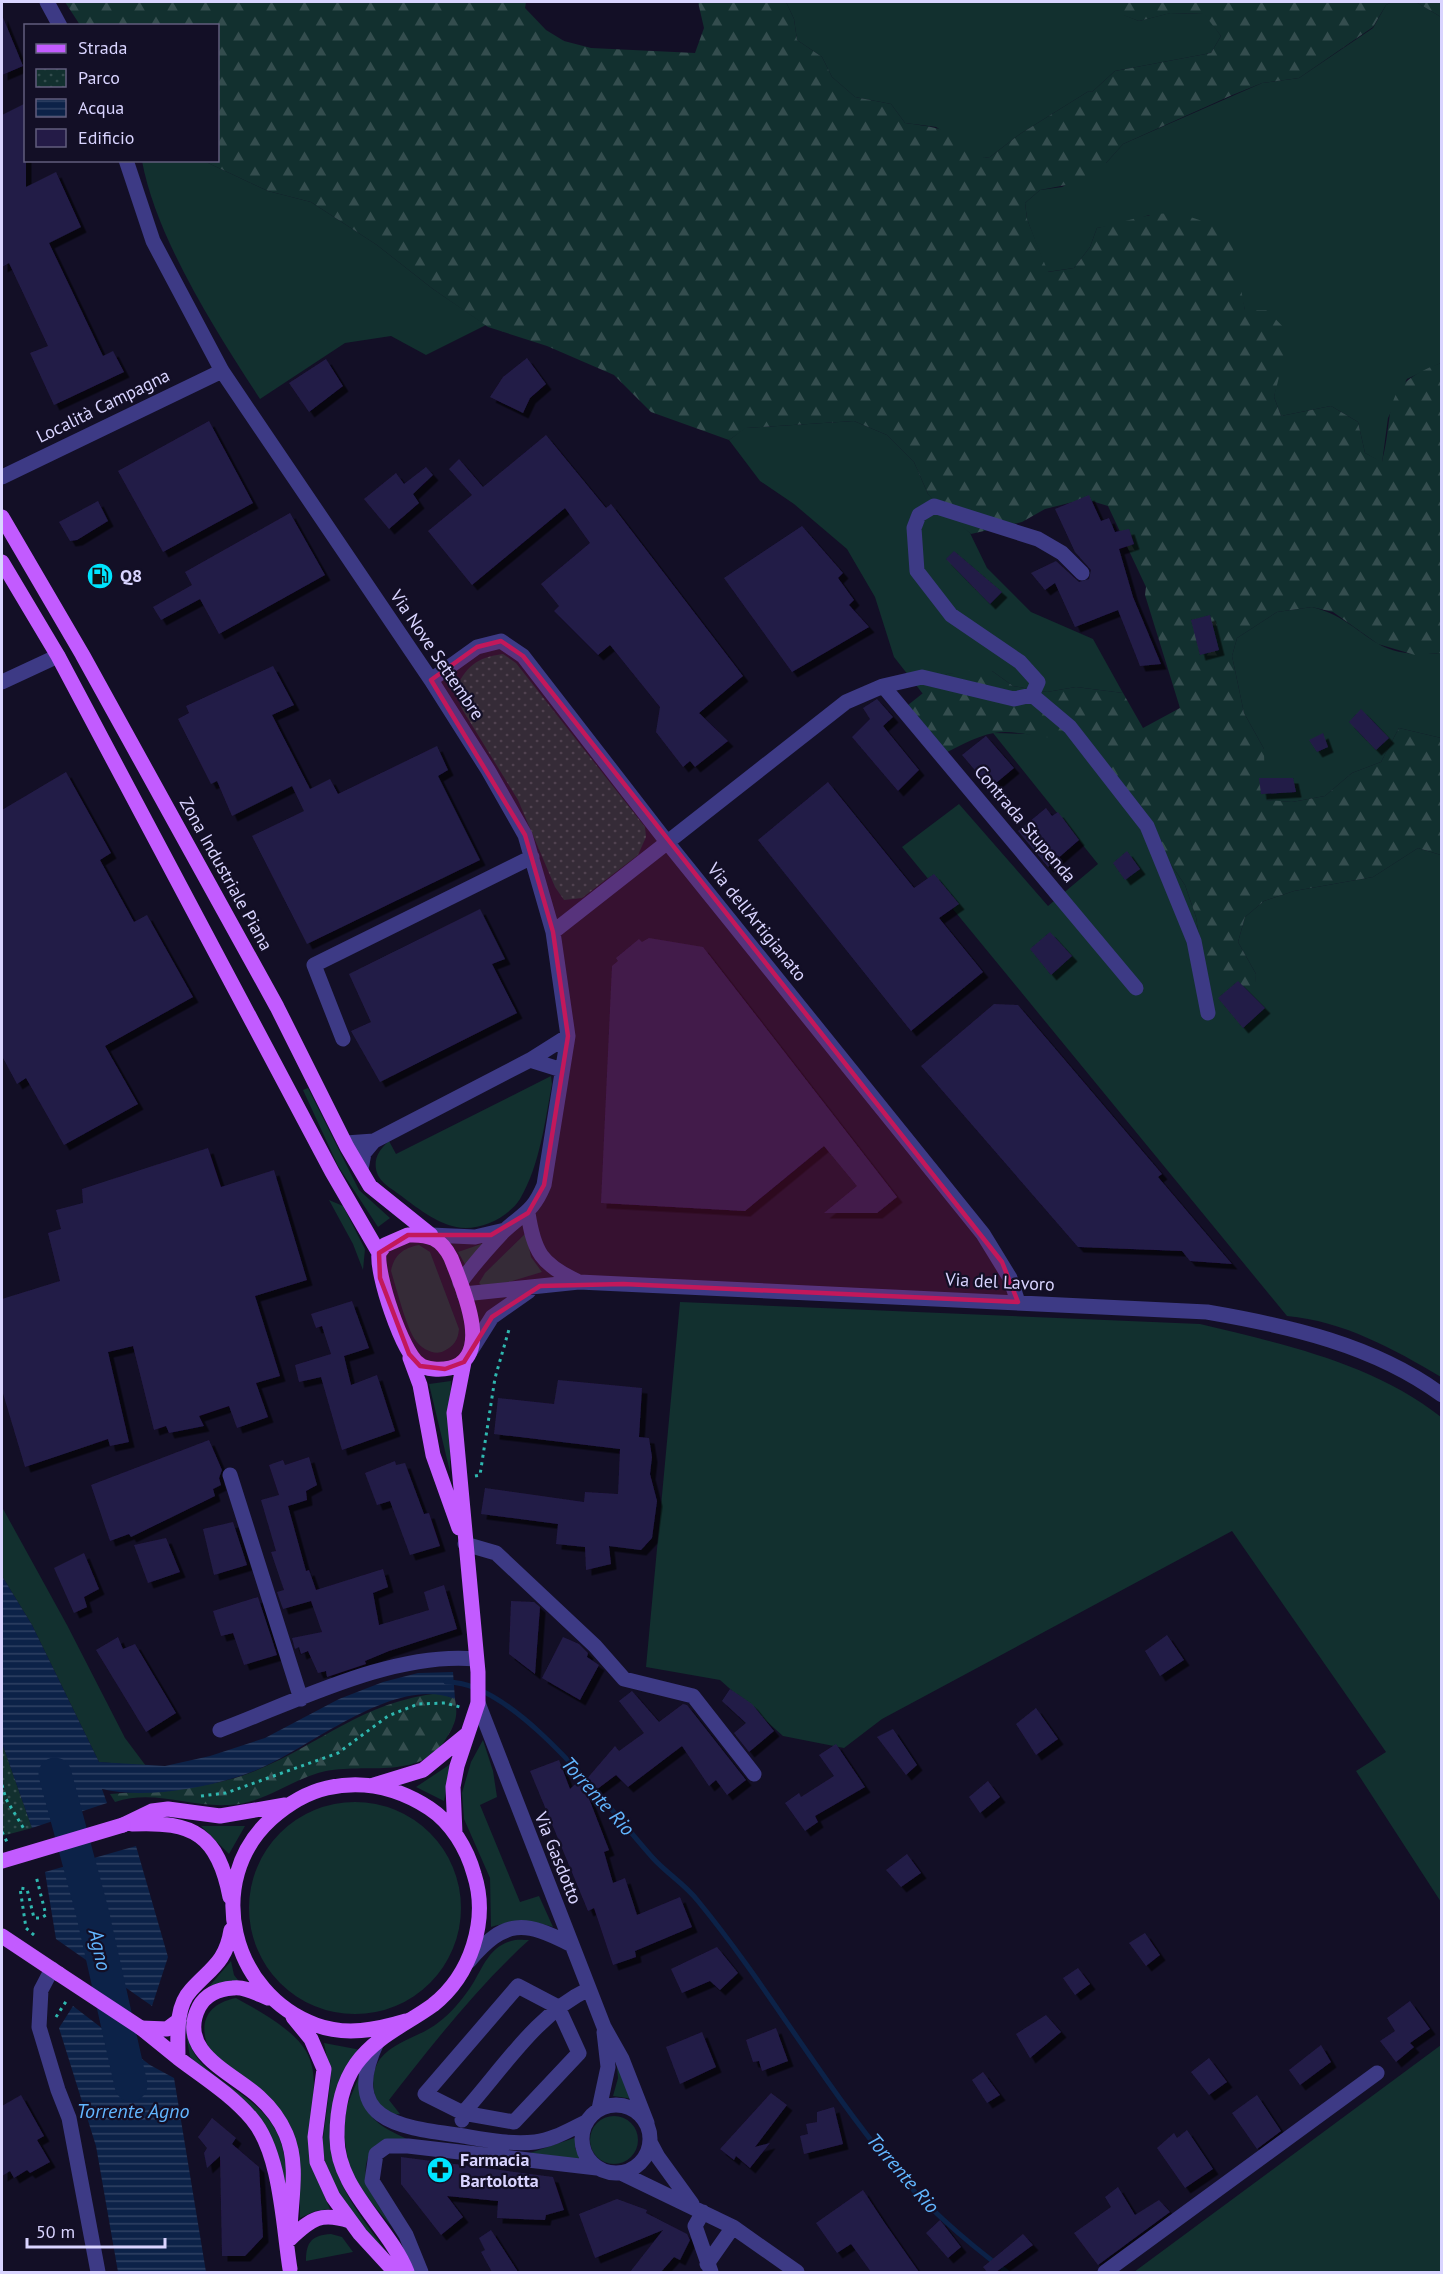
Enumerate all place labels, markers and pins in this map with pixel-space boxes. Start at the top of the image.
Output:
fuel station icon: Q8 [85,561,115,591]
place label: Q8 [120,564,142,587]
place label: Farmacia Bartolotta [460,2148,539,2192]
pharmacy icon: Farmacia Bartolotta [425,2155,455,2185]

